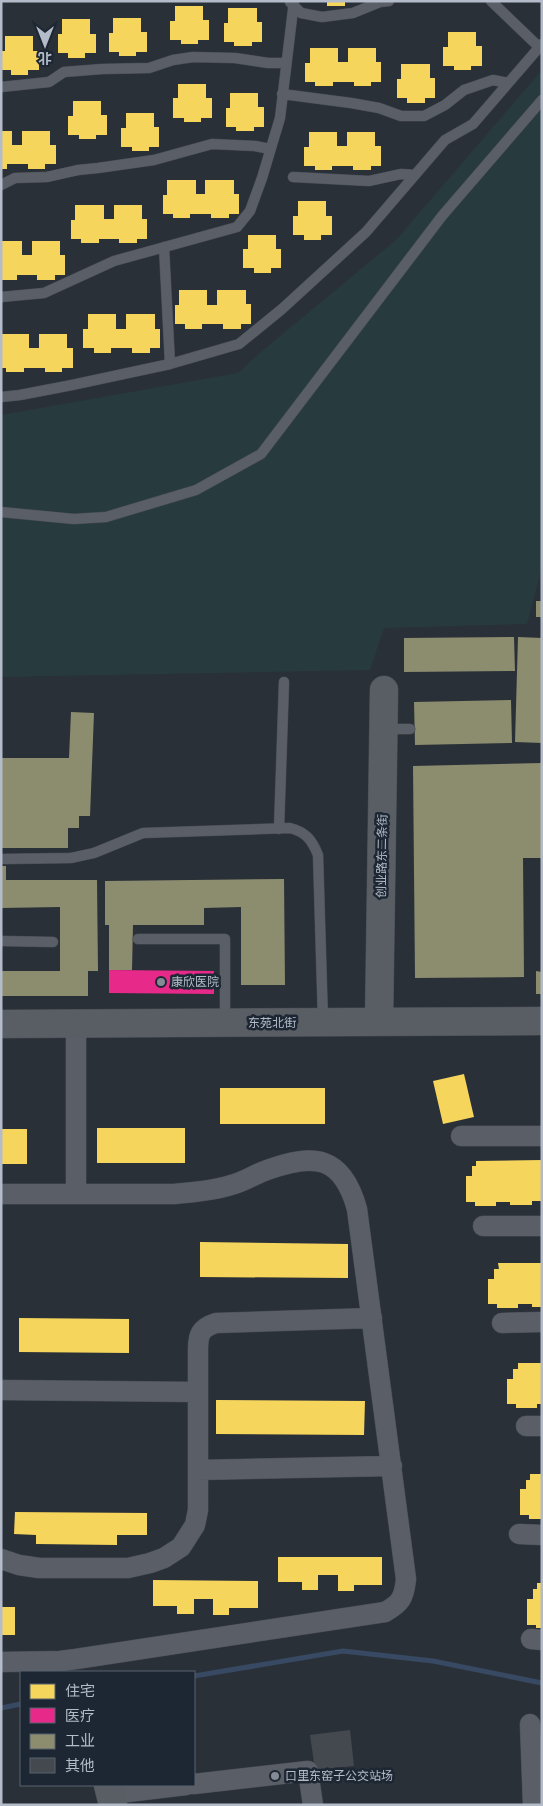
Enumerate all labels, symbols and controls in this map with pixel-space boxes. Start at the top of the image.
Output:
north arrow [20,20,70,70]
text: 北 [38,48,52,65]
street label: 创业路东二条街 [374,814,392,898]
place label: 康欣医院 [171,975,219,991]
marker: 康欣医院 [155,976,167,988]
street label: 东苑北街 [248,1016,296,1032]
legend [20,1671,195,1786]
text: 住宅 [65,1683,95,1702]
text: 医疗 [65,1708,95,1727]
text: 工业 [65,1733,95,1752]
text: 其他 [65,1758,95,1777]
place label: 口里东窑子公交站场 [285,1769,393,1785]
marker: 口里东窑子公交站场 [269,1770,281,1782]

